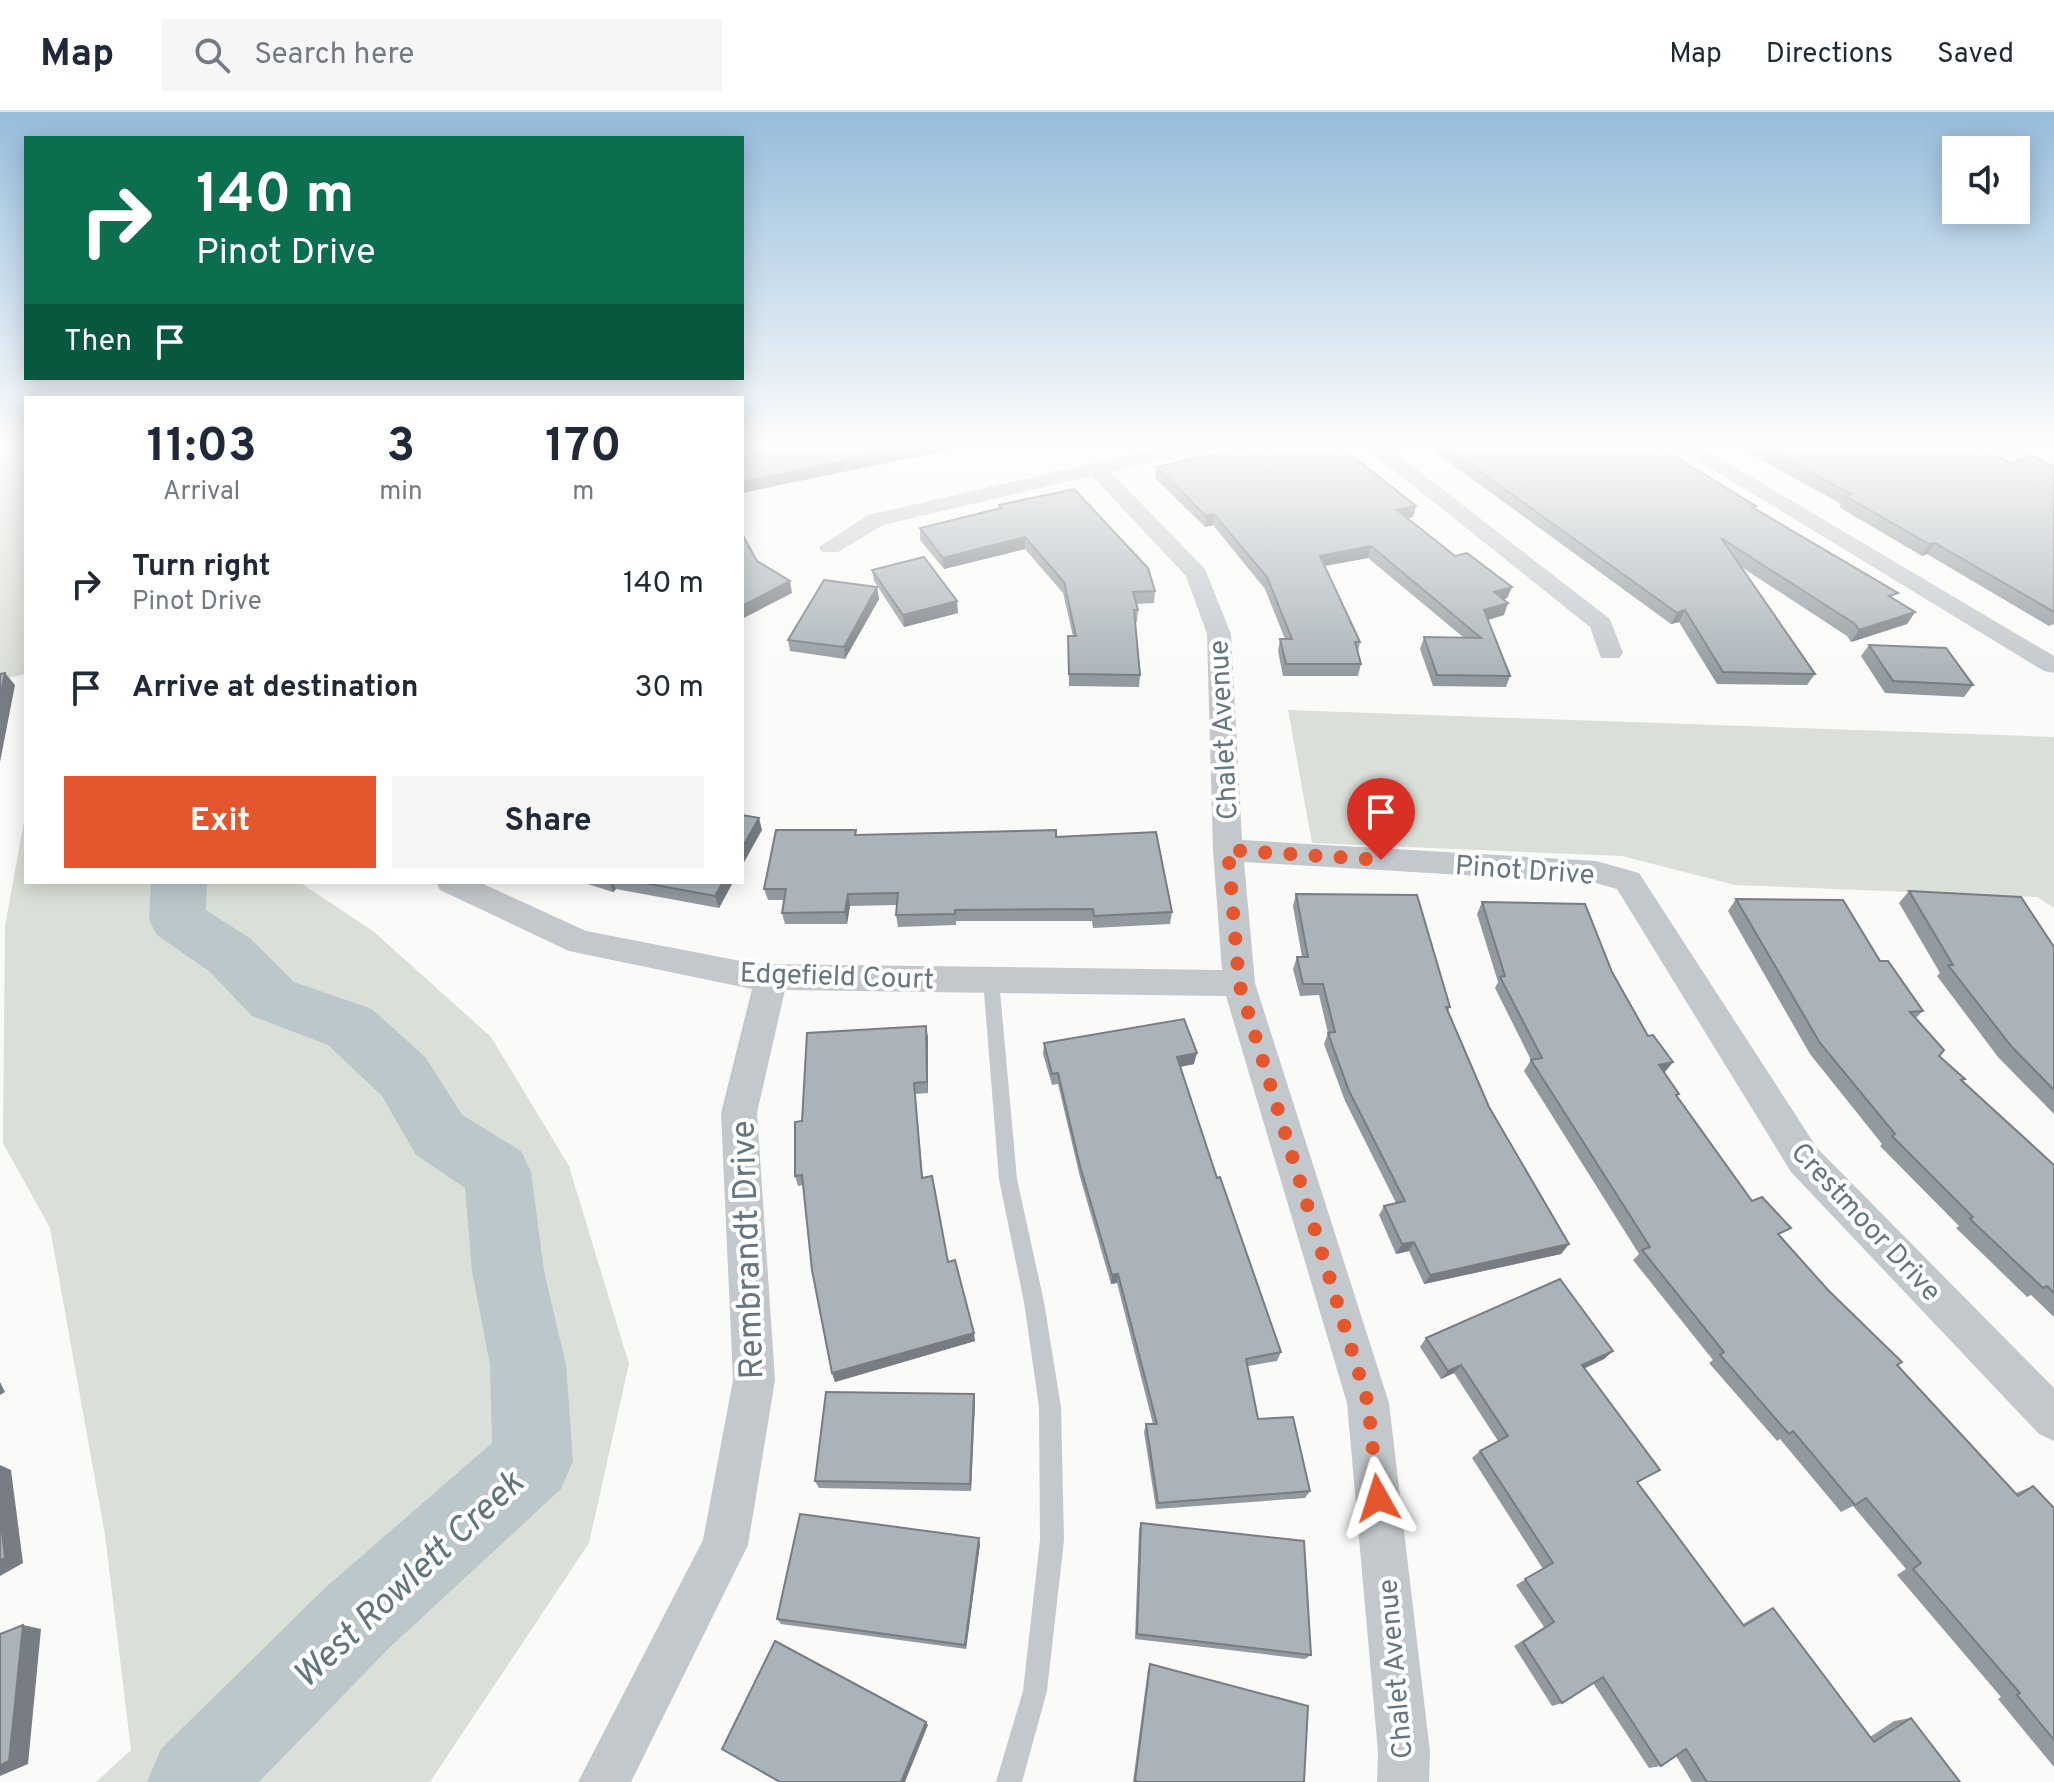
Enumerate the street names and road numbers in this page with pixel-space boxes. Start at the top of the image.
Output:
street label: Chalet Avenue [1202,639,1248,821]
street label: Pinot Drive [1454,849,1596,895]
street label: Edgefield Court [739,957,935,999]
street label: Rembrandt Drive [723,1120,776,1380]
street label: Crestmoor Drive [1782,1136,1948,1310]
street label: Chalet Avenue [1371,1577,1423,1760]

